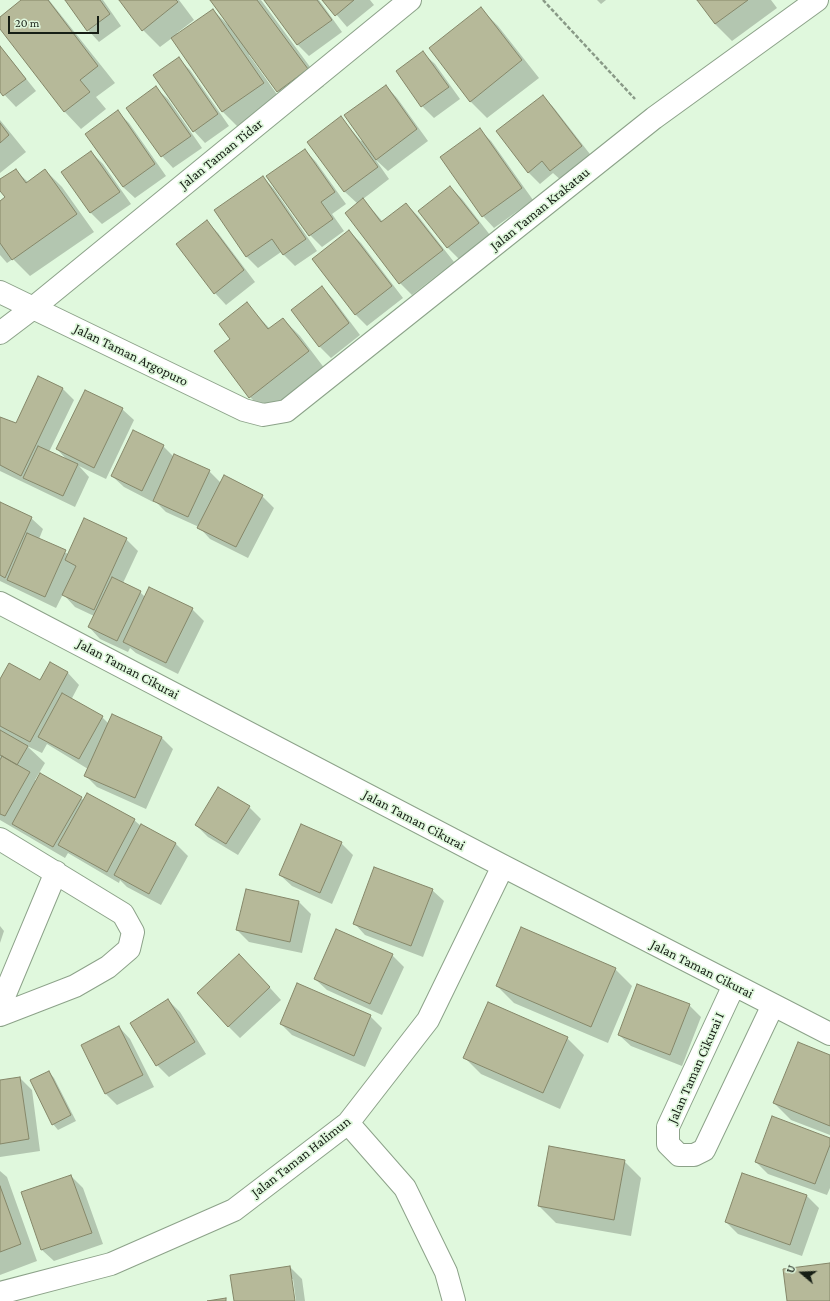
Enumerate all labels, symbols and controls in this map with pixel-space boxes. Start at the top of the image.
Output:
scale bar [10,8,101,34]
text: 20 m [15,16,39,30]
street label: Jalan Taman Tidar [176,115,266,193]
street label: Jalan Taman Krakatau [487,164,593,254]
street label: Jalan Taman Argopuro [71,320,191,390]
street label: Jalan Taman Cikurai [74,635,182,703]
street label: Jalan Taman Cikurai [360,786,468,854]
street label: Jalan Taman Cikurai [648,936,756,1002]
street label: Jalan Taman Cikurai I [664,1010,728,1126]
street label: Jalan Taman Halimun [248,1113,354,1201]
north arrow [782,1253,822,1293]
text: U [784,1264,798,1275]

